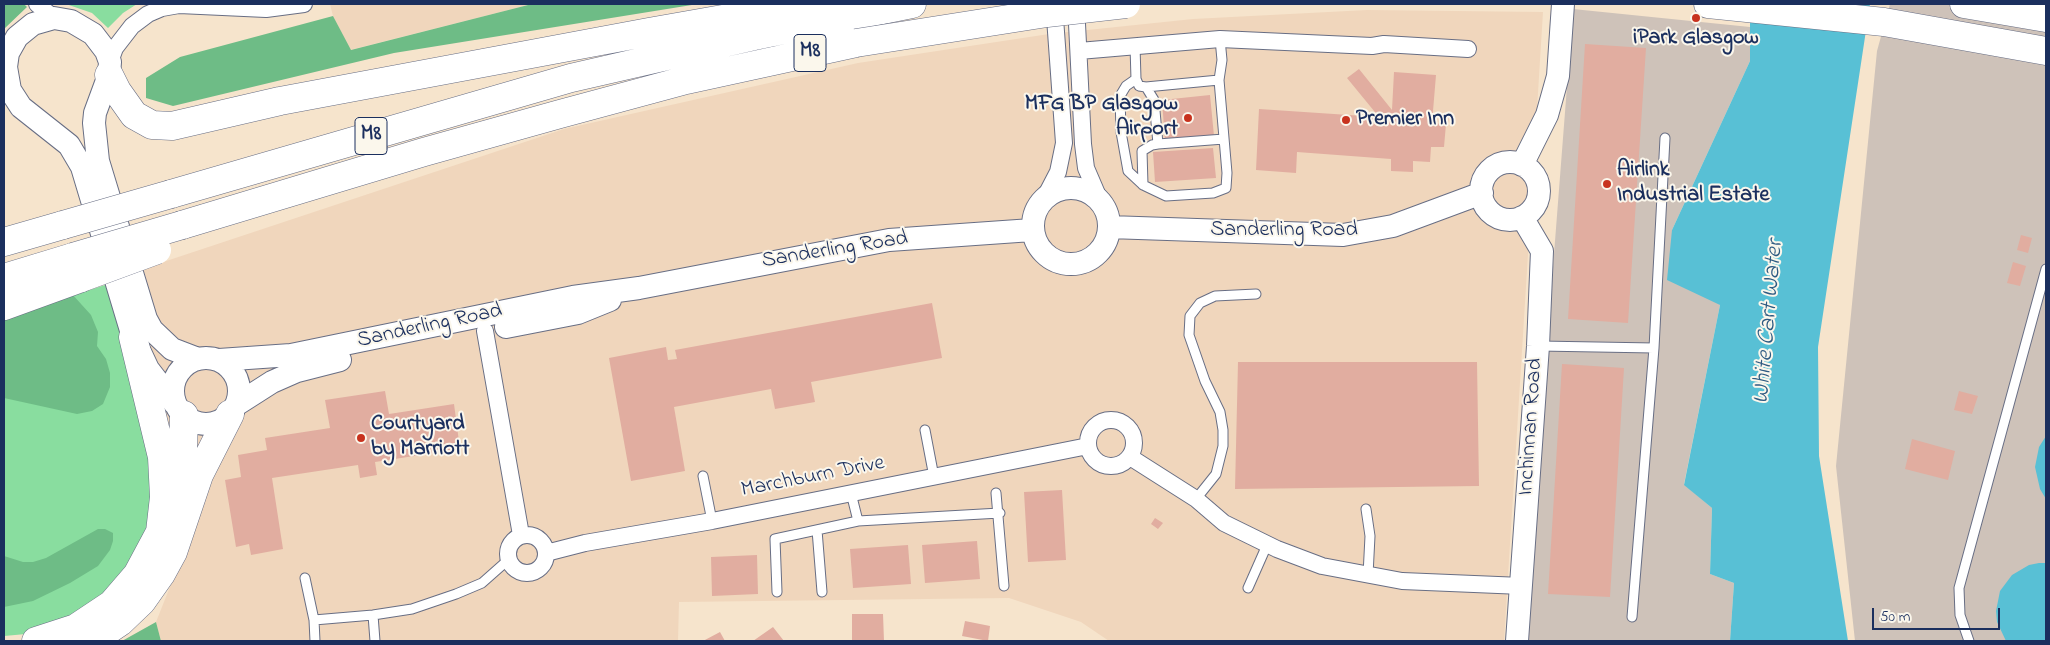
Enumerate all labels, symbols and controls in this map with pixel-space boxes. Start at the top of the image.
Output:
marker: iPark Glasgow [1690,12,1702,24]
place label: iPark Glasgow [1633,26,1759,52]
road number: M8 [794,34,826,72]
place label: MFG BP Glasgow Airport [1025,92,1178,144]
place label: Premier Inn [1356,107,1454,133]
marker: MFG BP Glasgow Airport [1182,112,1194,124]
marker: Premier Inn [1340,114,1352,126]
road number: M8 [355,118,387,154]
place label: Airlink Industrial Estate [1617,158,1769,210]
marker: Airlink Industrial Estate [1601,178,1613,190]
street label: Sanderling Road [1210,218,1358,244]
street label: Sanderling Road [760,226,910,276]
water label: White Cart Water [1748,239,1792,405]
street label: Sanderling Road [355,299,505,355]
street label: Inchinnan Road [1514,357,1550,497]
place label: Courtyard by Marriott [371,412,469,464]
marker: Courtyard by Marriott [355,432,367,444]
street label: Marchburn Drive [739,451,887,505]
scale bar [1875,598,2002,630]
text: 50 m [1880,606,1910,628]

